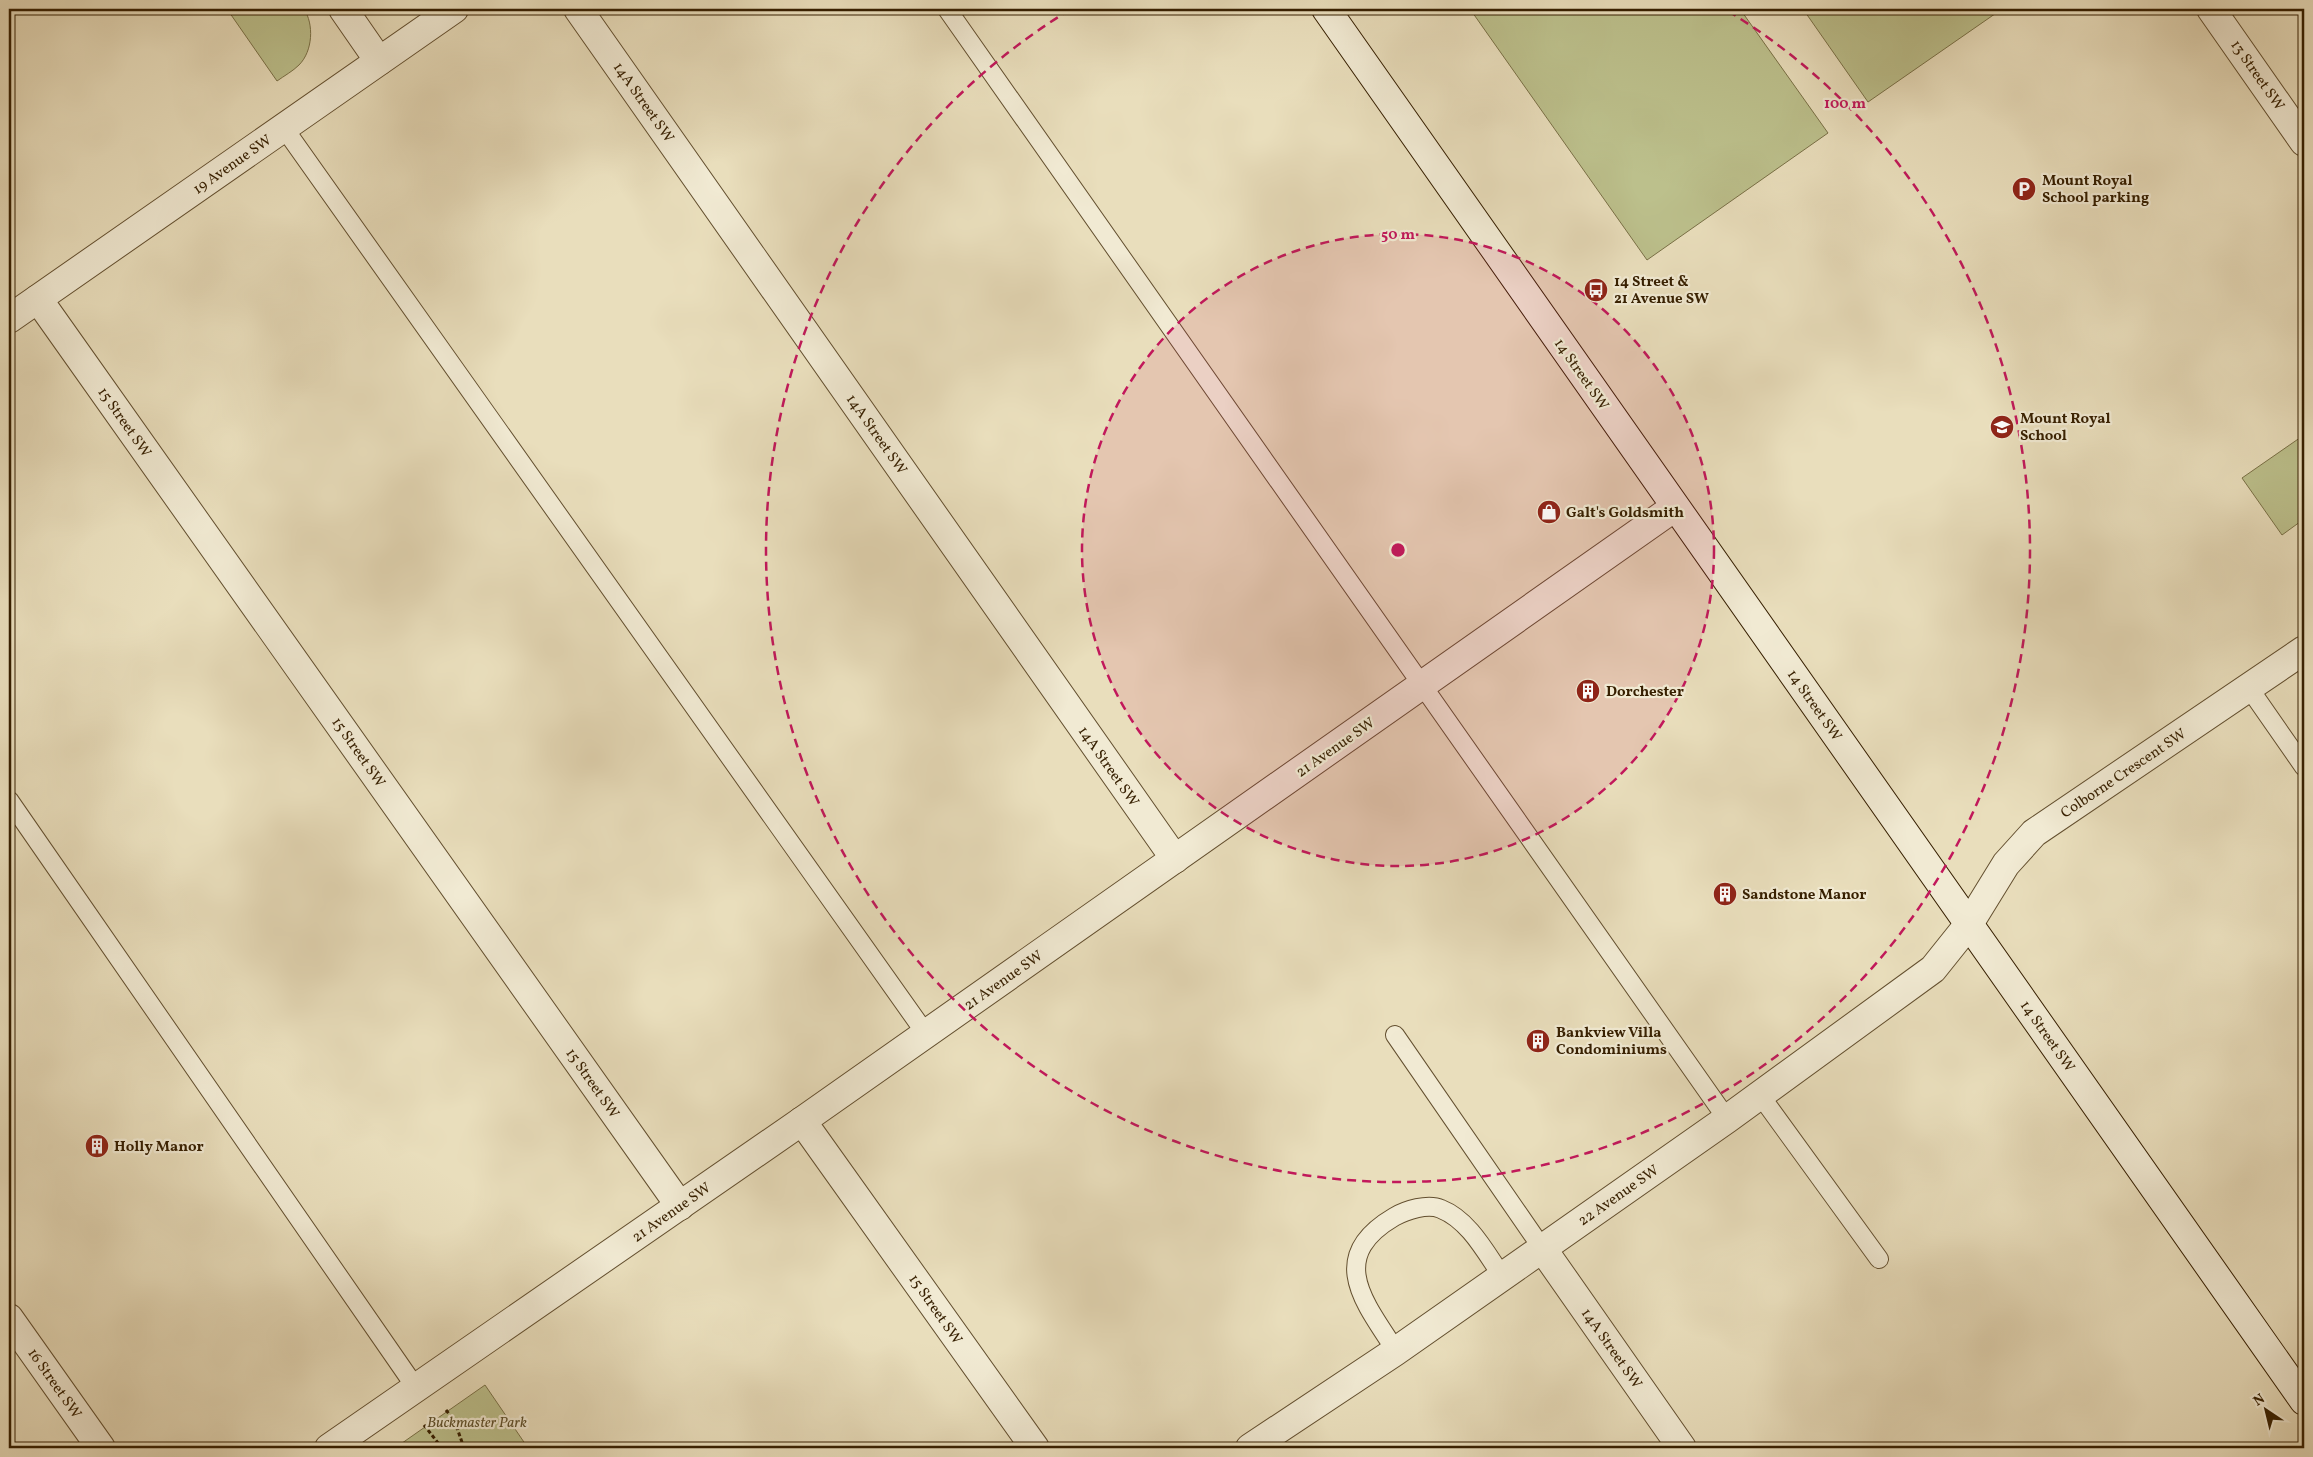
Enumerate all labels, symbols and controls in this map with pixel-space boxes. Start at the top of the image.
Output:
street label: 13 Street SW [2225,36,2289,115]
street label: 14A Street SW [607,58,678,147]
text: 100 m [1824,94,1867,115]
street label: 19 Avenue SW [189,130,276,200]
place label: Mount Royal School parking [2042,171,2149,209]
parking icon: Mount Royal School parking [2011,176,2037,202]
text: 50 m [1381,225,1415,246]
place label: 14 Street & 21 Avenue SW [1614,272,1709,310]
bus stop icon: 14 Street & 21 Avenue SW [1583,277,1609,303]
street label: 14 Street SW [1548,335,1613,415]
street label: 15 Street SW [92,384,156,462]
street label: 14A Street SW [840,390,911,479]
place label: Mount Royal School [2020,409,2111,447]
school or university icon: Mount Royal School [1989,414,2015,440]
shop icon: Galt's Goldsmith [1536,499,1562,525]
place label: Galt's Goldsmith [1566,503,1684,524]
centre of rings [1389,541,1407,559]
street label: 14 Street SW [1781,666,1846,746]
building icon: Dorchester [1575,678,1601,704]
place label: Dorchester [1606,682,1684,703]
street label: 21 Avenue SW [1292,713,1380,783]
street label: 15 Street SW [326,714,390,792]
street label: 14A Street SW [1072,722,1143,811]
street label: Colborne Crescent SW [2057,724,2191,824]
building icon: Sandstone Manor [1712,881,1738,907]
place label: Sandstone Manor [1742,885,1866,906]
street label: 21 Avenue SW [960,946,1048,1016]
street label: 14 Street SW [2014,997,2079,1077]
place label: Bankview Villa Condominiums [1556,1023,1667,1061]
building icon: Bankview Villa Condominiums [1525,1028,1551,1054]
street label: 15 Street SW [560,1045,624,1123]
building icon: Holly Manor [84,1133,110,1159]
place label: Holly Manor [114,1137,204,1158]
street label: 22 Avenue SW [1574,1161,1663,1232]
street label: 21 Avenue SW [628,1178,716,1248]
street label: 15 Street SW [903,1271,967,1349]
street label: 14A Street SW [1575,1304,1646,1393]
street label: 16 Street SW [22,1344,86,1423]
north arrow [2240,1384,2290,1434]
text: N [2250,1390,2269,1411]
park label: Buckmaster Park [427,1413,527,1434]

